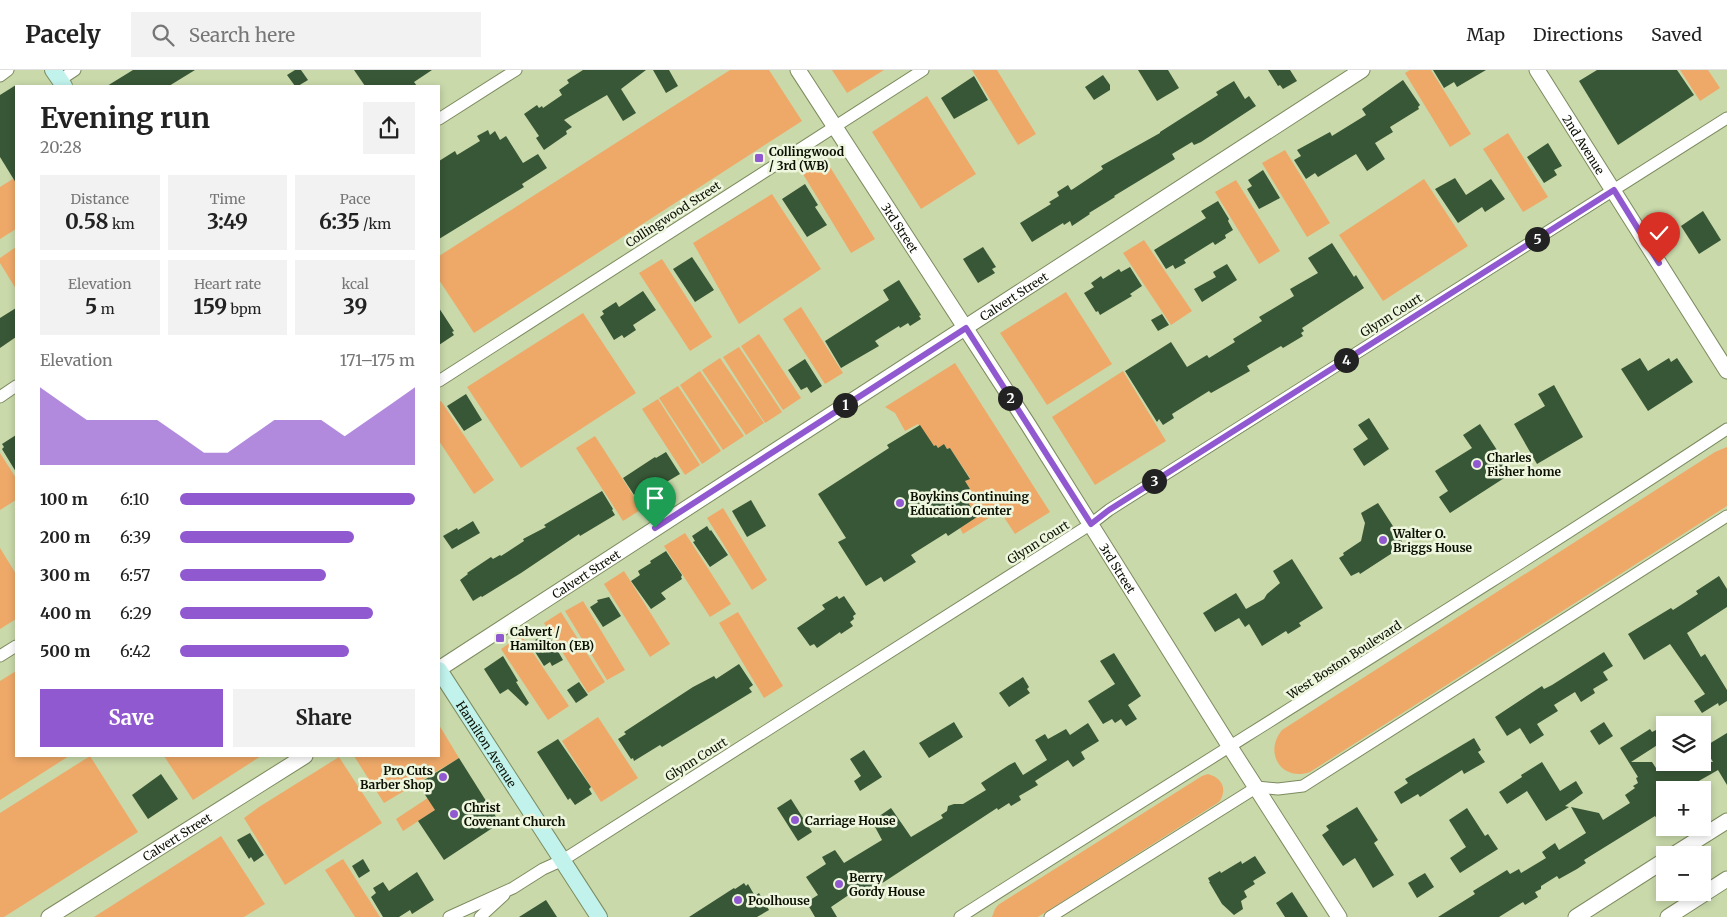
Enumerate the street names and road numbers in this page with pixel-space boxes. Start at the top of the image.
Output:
street label: 2nd Avenue [1560,112,1608,177]
street label: Collingwood Street [623,177,724,250]
street label: 3rd Street [879,200,922,256]
street label: Calvert Street [977,268,1051,324]
street label: Glynn Court [1357,290,1425,340]
street label: Glynn Court [1004,517,1072,567]
street label: 3rd Street [1097,540,1139,596]
street label: Calvert Street [549,546,623,601]
street label: West Boston Boulevard [1283,617,1404,703]
street label: Hamilton Avenue [453,698,520,790]
street label: Glynn Court [662,734,730,784]
street label: Calvert Street [140,809,214,864]

